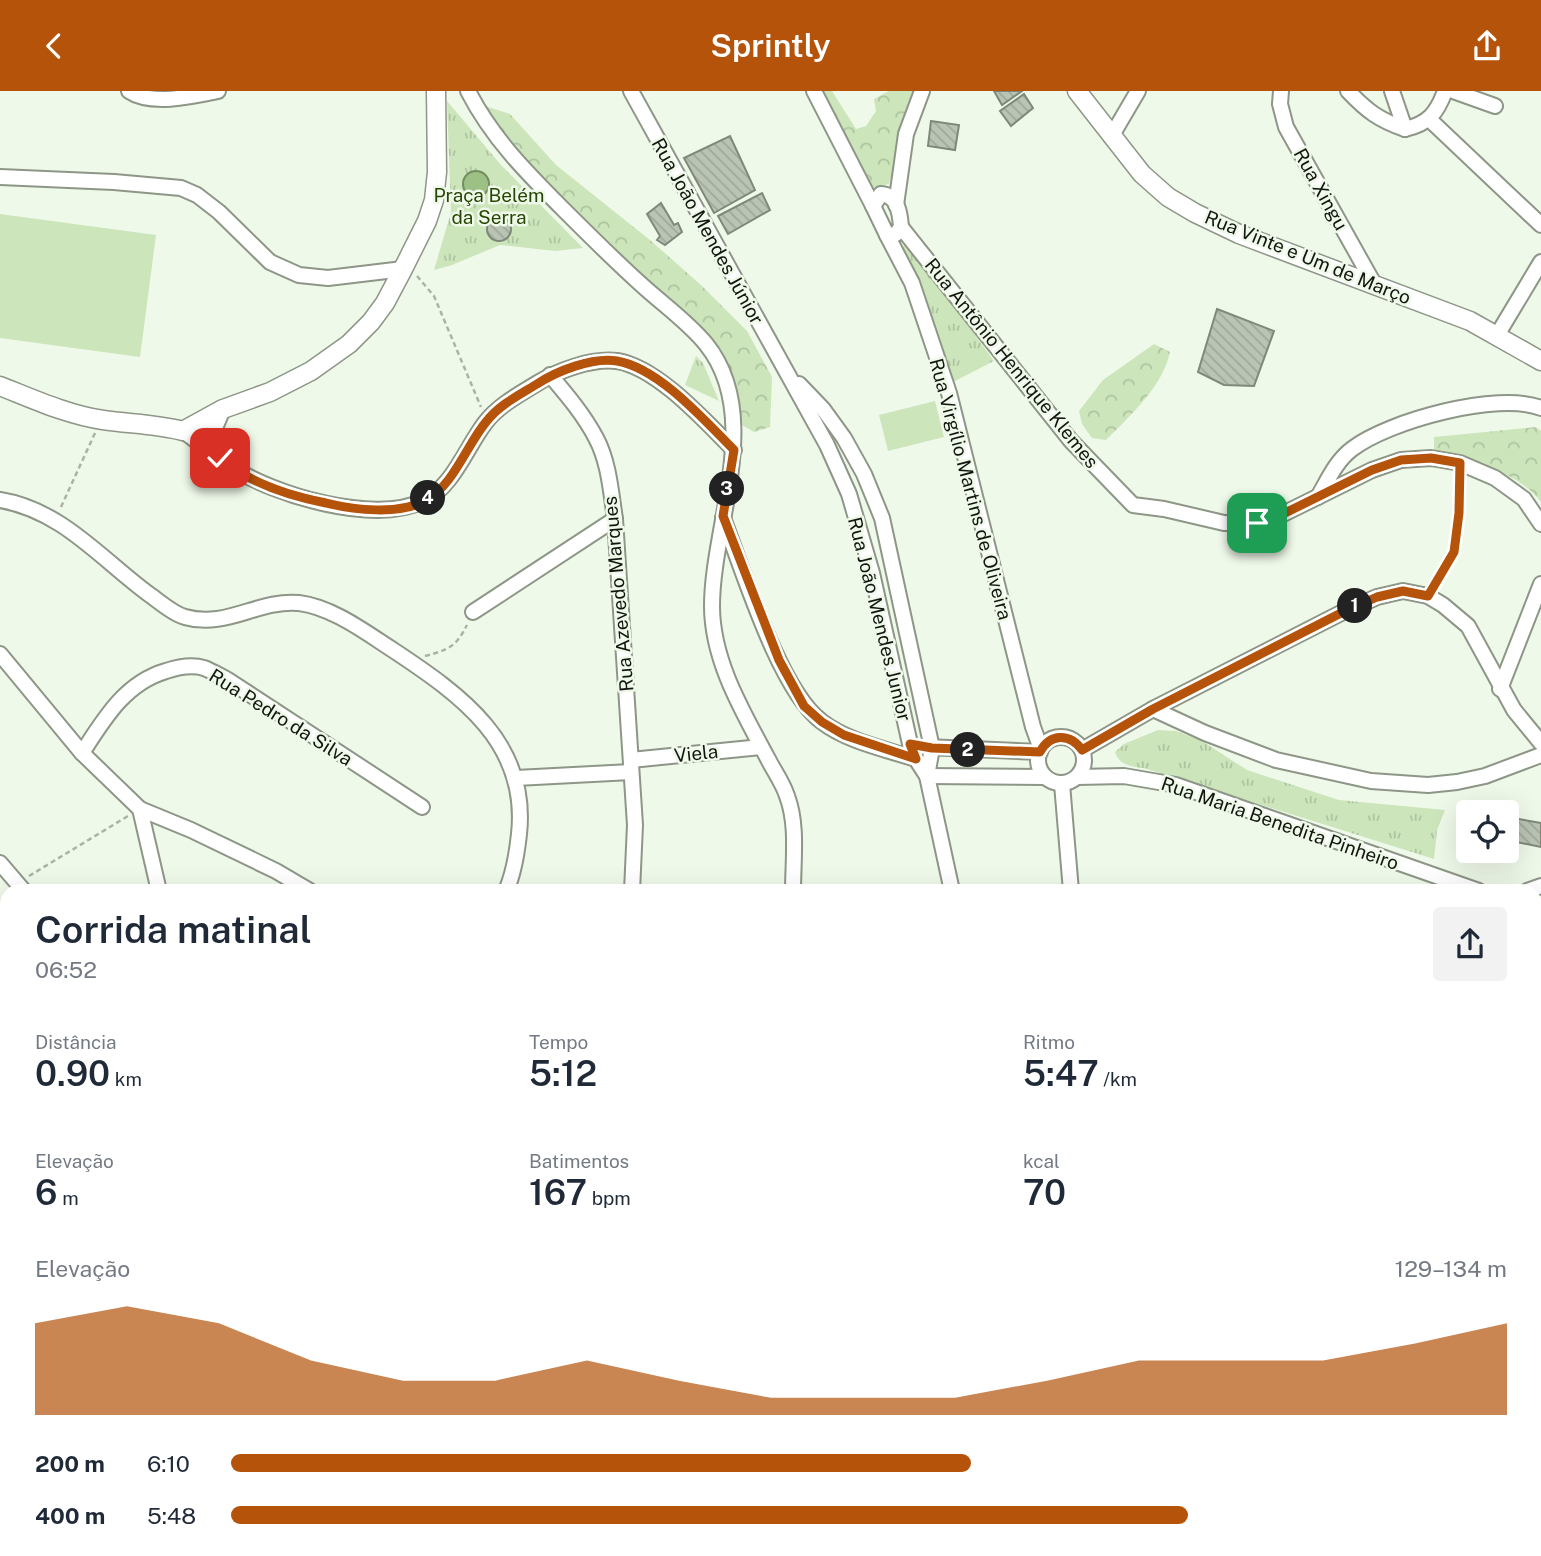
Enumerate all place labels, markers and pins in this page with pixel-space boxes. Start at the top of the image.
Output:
pin [190,428,250,488]
pin: 3 [710,471,744,507]
pin: 4 [410,481,446,515]
pin [1227,493,1287,553]
pin: 1 [1338,589,1372,623]
pin: 2 [950,733,986,767]

